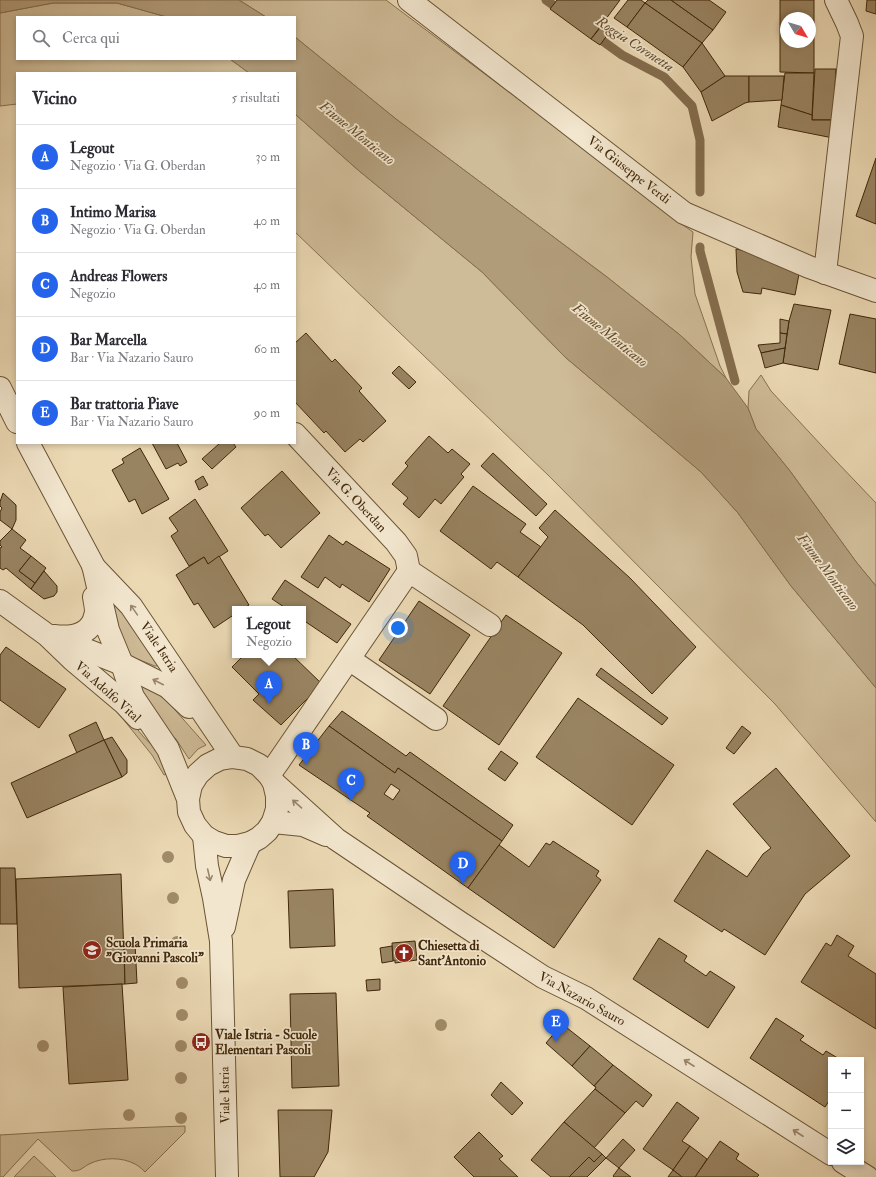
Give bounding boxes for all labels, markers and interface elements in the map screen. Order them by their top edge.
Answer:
water label: Roggia Coronetta [592,12,677,76]
north arrow [780,12,816,48]
search box [16,16,296,60]
icon: search [30,27,52,49]
text: Cerca qui [62,29,120,48]
text: Vicino [32,88,77,109]
text: 5 risultati [232,90,280,106]
water label: Fiume Monticano [315,97,398,168]
street label: Via Giuseppe Verdi [584,133,674,209]
text: Legout [70,139,114,158]
text: A [41,149,49,165]
text: 30 m [256,149,280,165]
text: Negozio · Via G. Oberdan [70,158,206,174]
text: Intimo Marisa [70,203,156,222]
text: B [41,213,49,229]
text: 40 m [254,213,280,229]
text: Negozio · Via G. Oberdan [70,222,206,238]
text: Andreas Flowers [70,267,167,286]
text: C [40,277,50,293]
text: 40 m [254,277,280,293]
text: Negozio [70,286,115,302]
water label: Fiume Monticano [568,299,651,370]
text: Bar Marcella [70,331,147,350]
text: D [40,341,50,357]
text: 60 m [254,341,280,357]
text: Bar · Via Nazario Sauro [70,350,193,366]
text: Bar trattoria Piave [70,395,178,414]
text: E [40,405,50,421]
text: 90 m [254,405,280,421]
text: Bar · Via Nazario Sauro [70,414,193,430]
street label: Via G. Oberdan [322,464,390,536]
water label: Fiume Monticano [793,529,862,614]
one-way arrow [130,605,138,616]
popup [232,606,306,658]
text: Legout [246,615,291,634]
your location [388,618,408,638]
street label: Viale Istria [136,619,182,676]
text: Negozio [246,634,292,650]
street label: Via Adolfo Vital [72,658,145,726]
pin: A [256,671,282,704]
one-way arrow [152,678,164,685]
pin: B [293,732,319,765]
pin: C [338,768,364,801]
one-way arrow [291,799,302,808]
pin: D [450,851,476,884]
one-way arrow [205,868,213,881]
place label: Scuola Primaria "Giovanni Pascoli" [106,935,204,966]
place label: Chiesetta di Sant'Antonio [418,938,487,969]
school or university icon: Scuola Primaria "Giovanni Pascoli" [81,939,103,961]
church icon: Chiesetta di Sant'Antonio [393,942,415,964]
street label: Via Nazario Sauro [536,969,628,1029]
pin: E [543,1009,569,1042]
place label: Viale Istria - Scuole Elementari Pascoli [214,1027,318,1058]
bus stop icon: Viale Istria - Scuole Elementari Pascoli [190,1031,212,1053]
map controls [828,1057,864,1165]
button: + [828,1057,864,1093]
one-way arrow [683,1059,694,1067]
street label: Viale Istria [216,1066,233,1124]
button: − [828,1093,864,1129]
one-way arrow [793,1129,804,1137]
button: layers [828,1129,864,1165]

